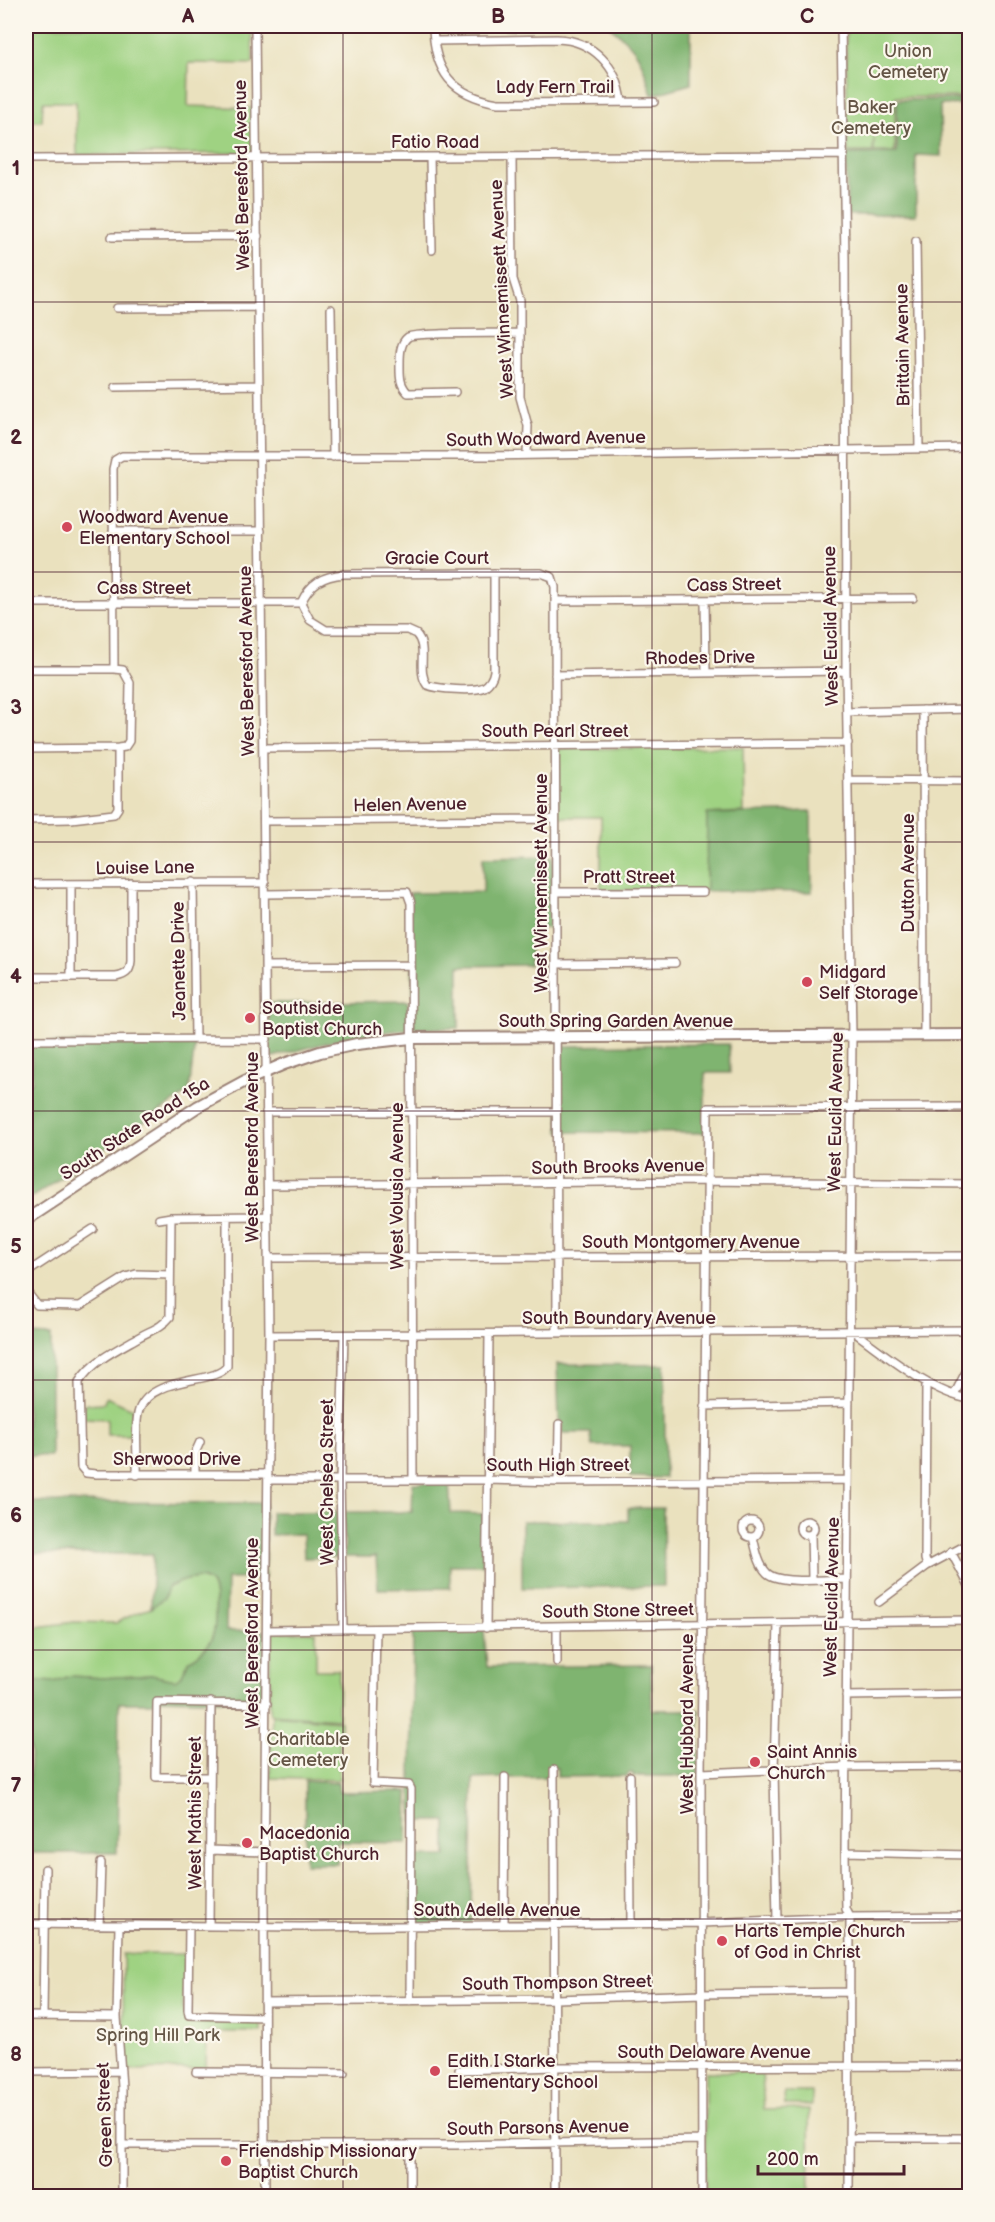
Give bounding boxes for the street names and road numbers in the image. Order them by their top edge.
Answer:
street label: Lady Fern Trail [496,77,614,98]
street label: West Beresford Avenue [230,79,254,271]
street label: Fatio Road [391,132,479,153]
street label: West Winnemissett Avenue [486,179,518,399]
street label: Brittain Avenue [891,283,915,407]
street label: South Woodward Avenue [446,427,646,451]
street label: West Euclid Avenue [819,545,843,706]
street label: Gracie Court [385,548,490,569]
street label: West Beresford Avenue [235,565,259,757]
street label: Cass Street [686,574,782,596]
street label: Cass Street [97,578,192,599]
street label: Rhodes Drive [645,647,756,669]
street label: South Pearl Street [481,721,629,742]
street label: West Winnemissett Avenue [531,773,552,993]
street label: Helen Avenue [353,794,467,816]
street label: Dutton Avenue [898,813,919,933]
street label: Louise Lane [95,857,195,879]
street label: Pratt Street [583,867,676,888]
street label: Jeanette Drive [167,901,191,1021]
street label: South Spring Garden Avenue [499,1011,734,1032]
street label: West Euclid Avenue [824,1031,848,1192]
street label: West Beresford Avenue [242,1051,263,1242]
street label: South State Road 15a [57,1073,213,1185]
street label: West Volusia Avenue [387,1102,408,1270]
street label: South Brooks Avenue [531,1155,705,1179]
street label: South Montgomery Avenue [582,1232,800,1253]
street label: South Boundary Avenue [522,1308,716,1329]
street label: West Chelsea Street [317,1398,338,1565]
street label: Sherwood Drive [113,1449,241,1470]
street label: South High Street [487,1455,630,1476]
street label: West Euclid Avenue [820,1516,844,1677]
street label: West Beresford Avenue [242,1537,263,1728]
street label: South Stone Street [542,1599,695,1623]
street label: West Hubbard Avenue [677,1633,698,1814]
street label: West Mathis Street [185,1736,206,1890]
street label: South Adelle Avenue [414,1900,581,1921]
street label: South Thompson Street [462,1971,653,1995]
street label: South Delaware Avenue [617,2042,811,2063]
street label: Green Street [93,2062,117,2168]
street label: South Parsons Avenue [447,2116,630,2140]

